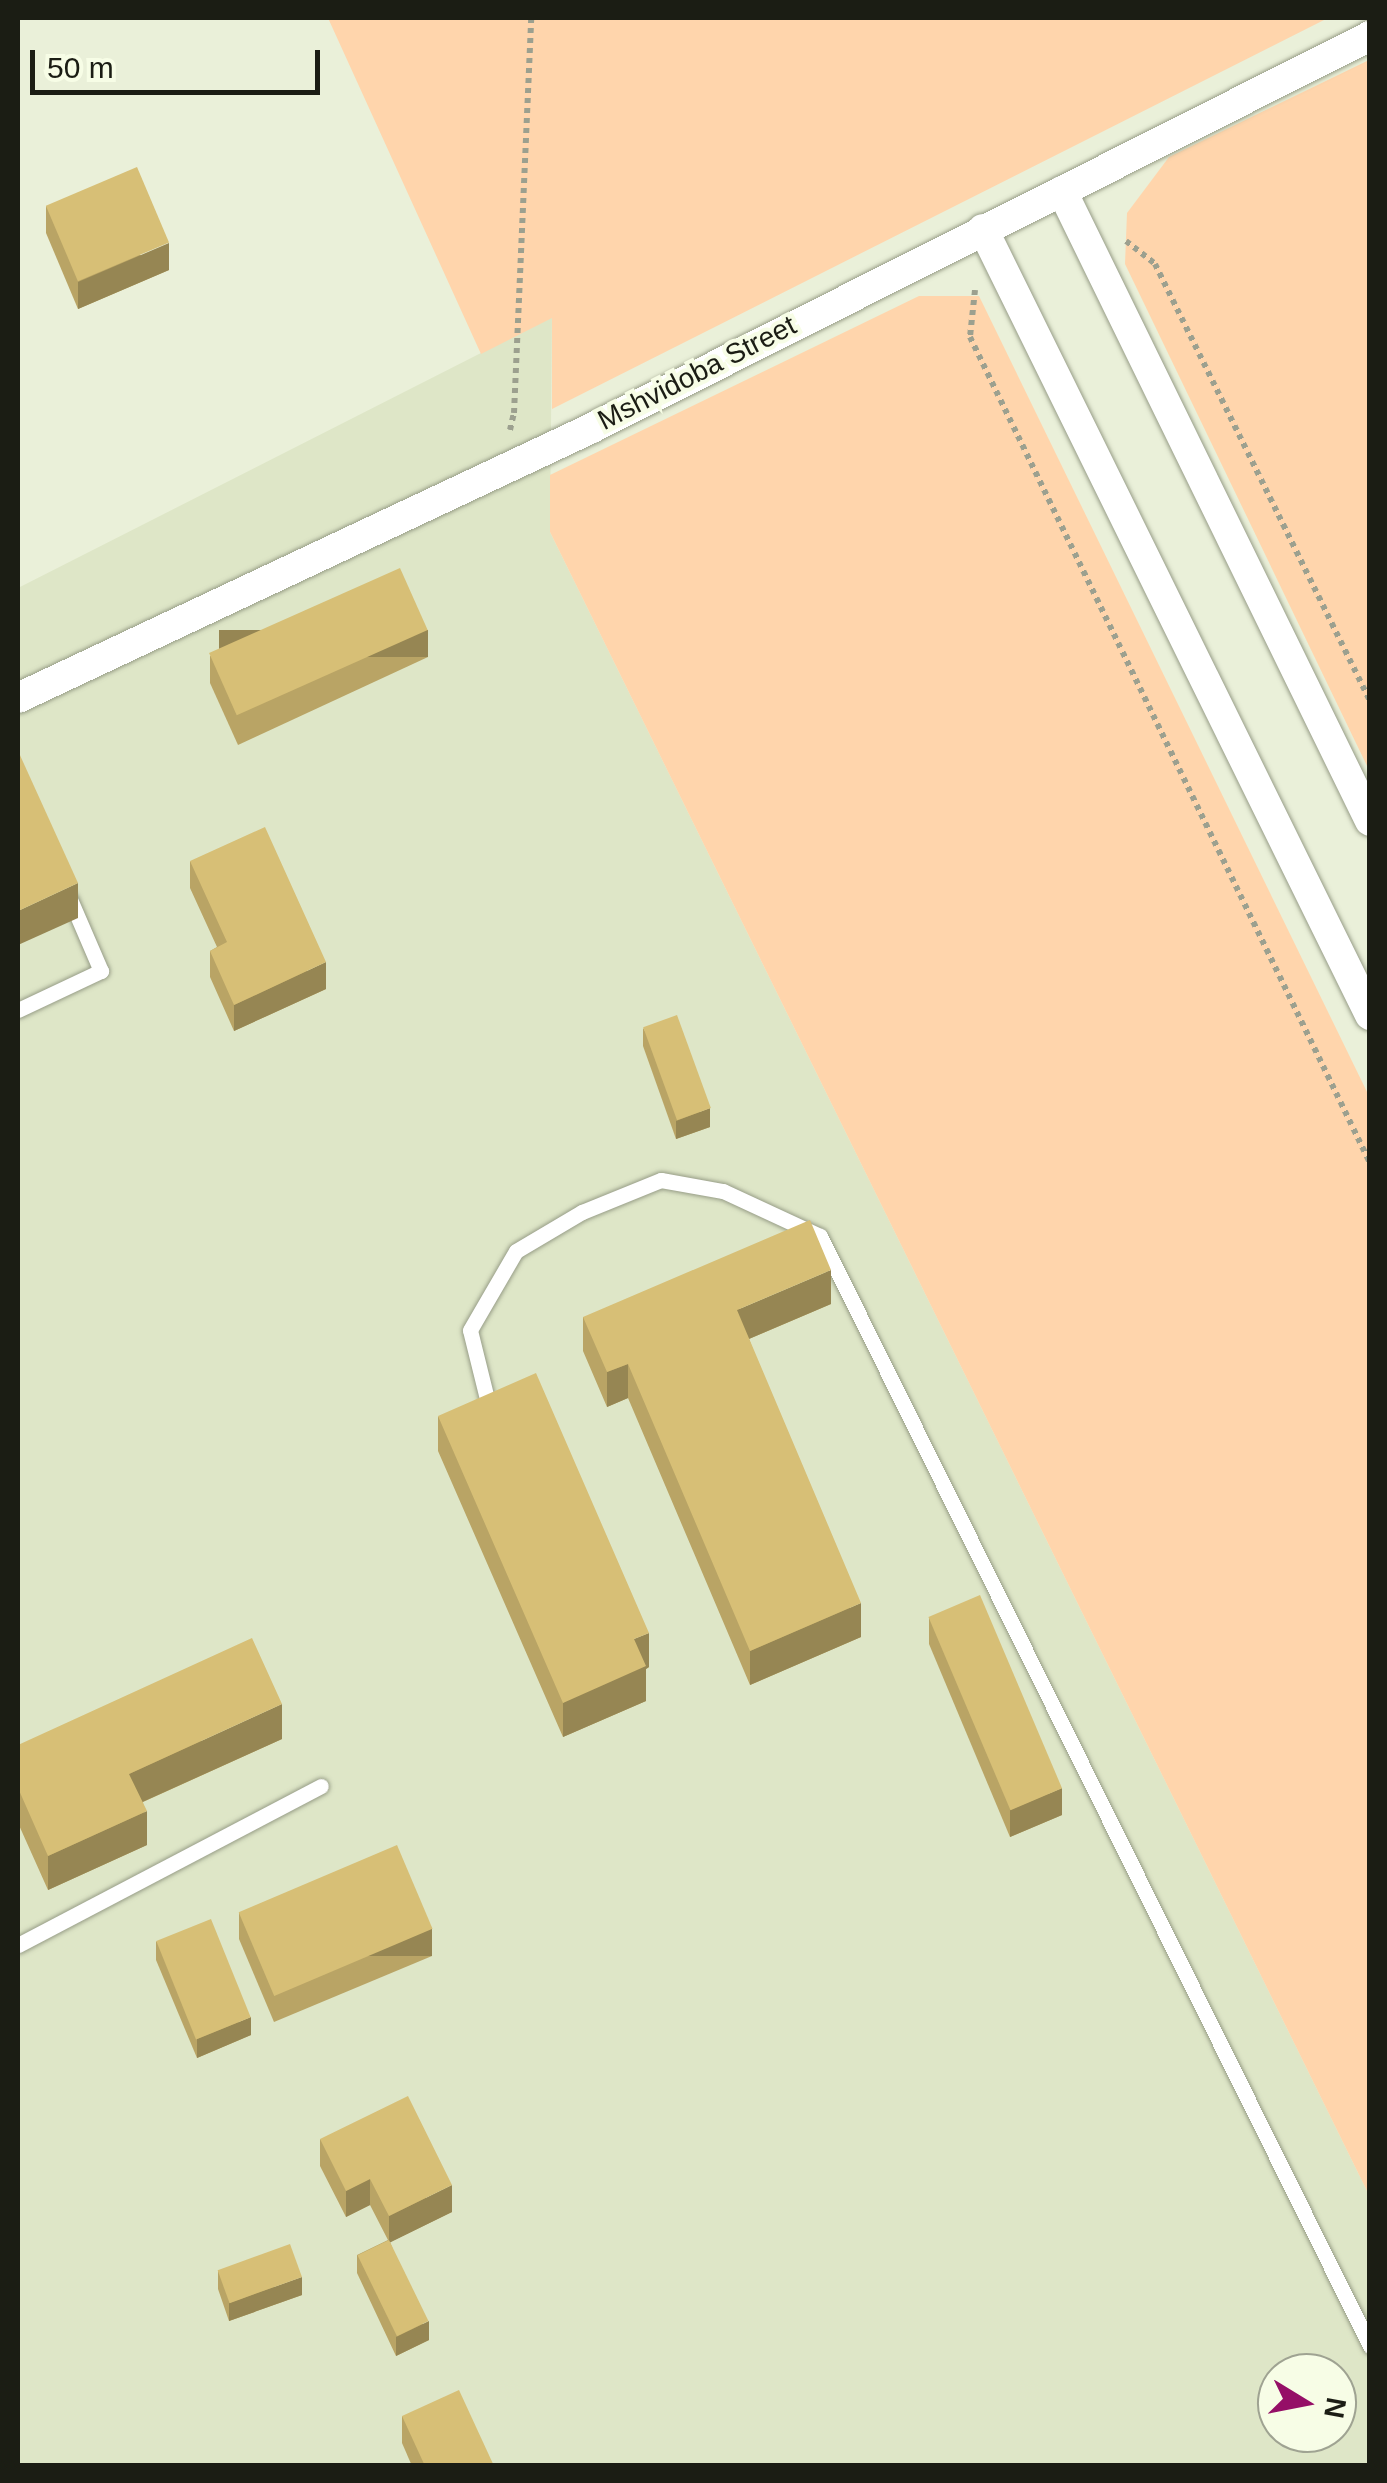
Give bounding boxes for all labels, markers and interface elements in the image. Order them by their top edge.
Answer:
scale bar [35,30,325,92]
text: 50 m [47,51,114,84]
street label: Mshvidoba Street [592,309,802,437]
north arrow [1257,2353,1357,2453]
text: N [1318,2395,1352,2421]

